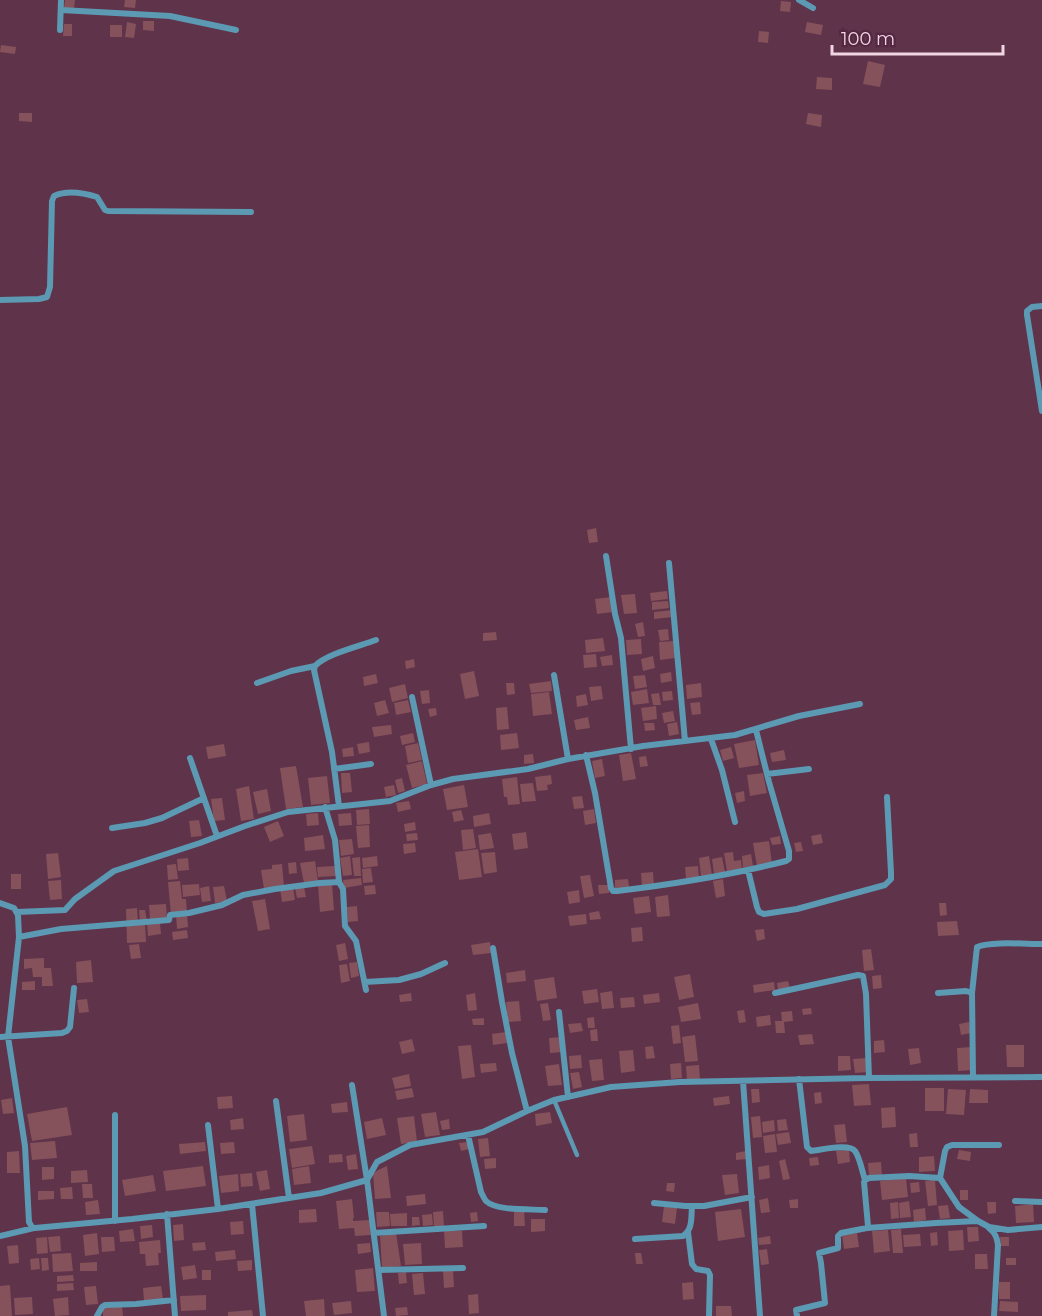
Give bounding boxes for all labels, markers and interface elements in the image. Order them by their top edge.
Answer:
scale bar [832,18,1003,56]
text: 100 m [841,28,895,50]

